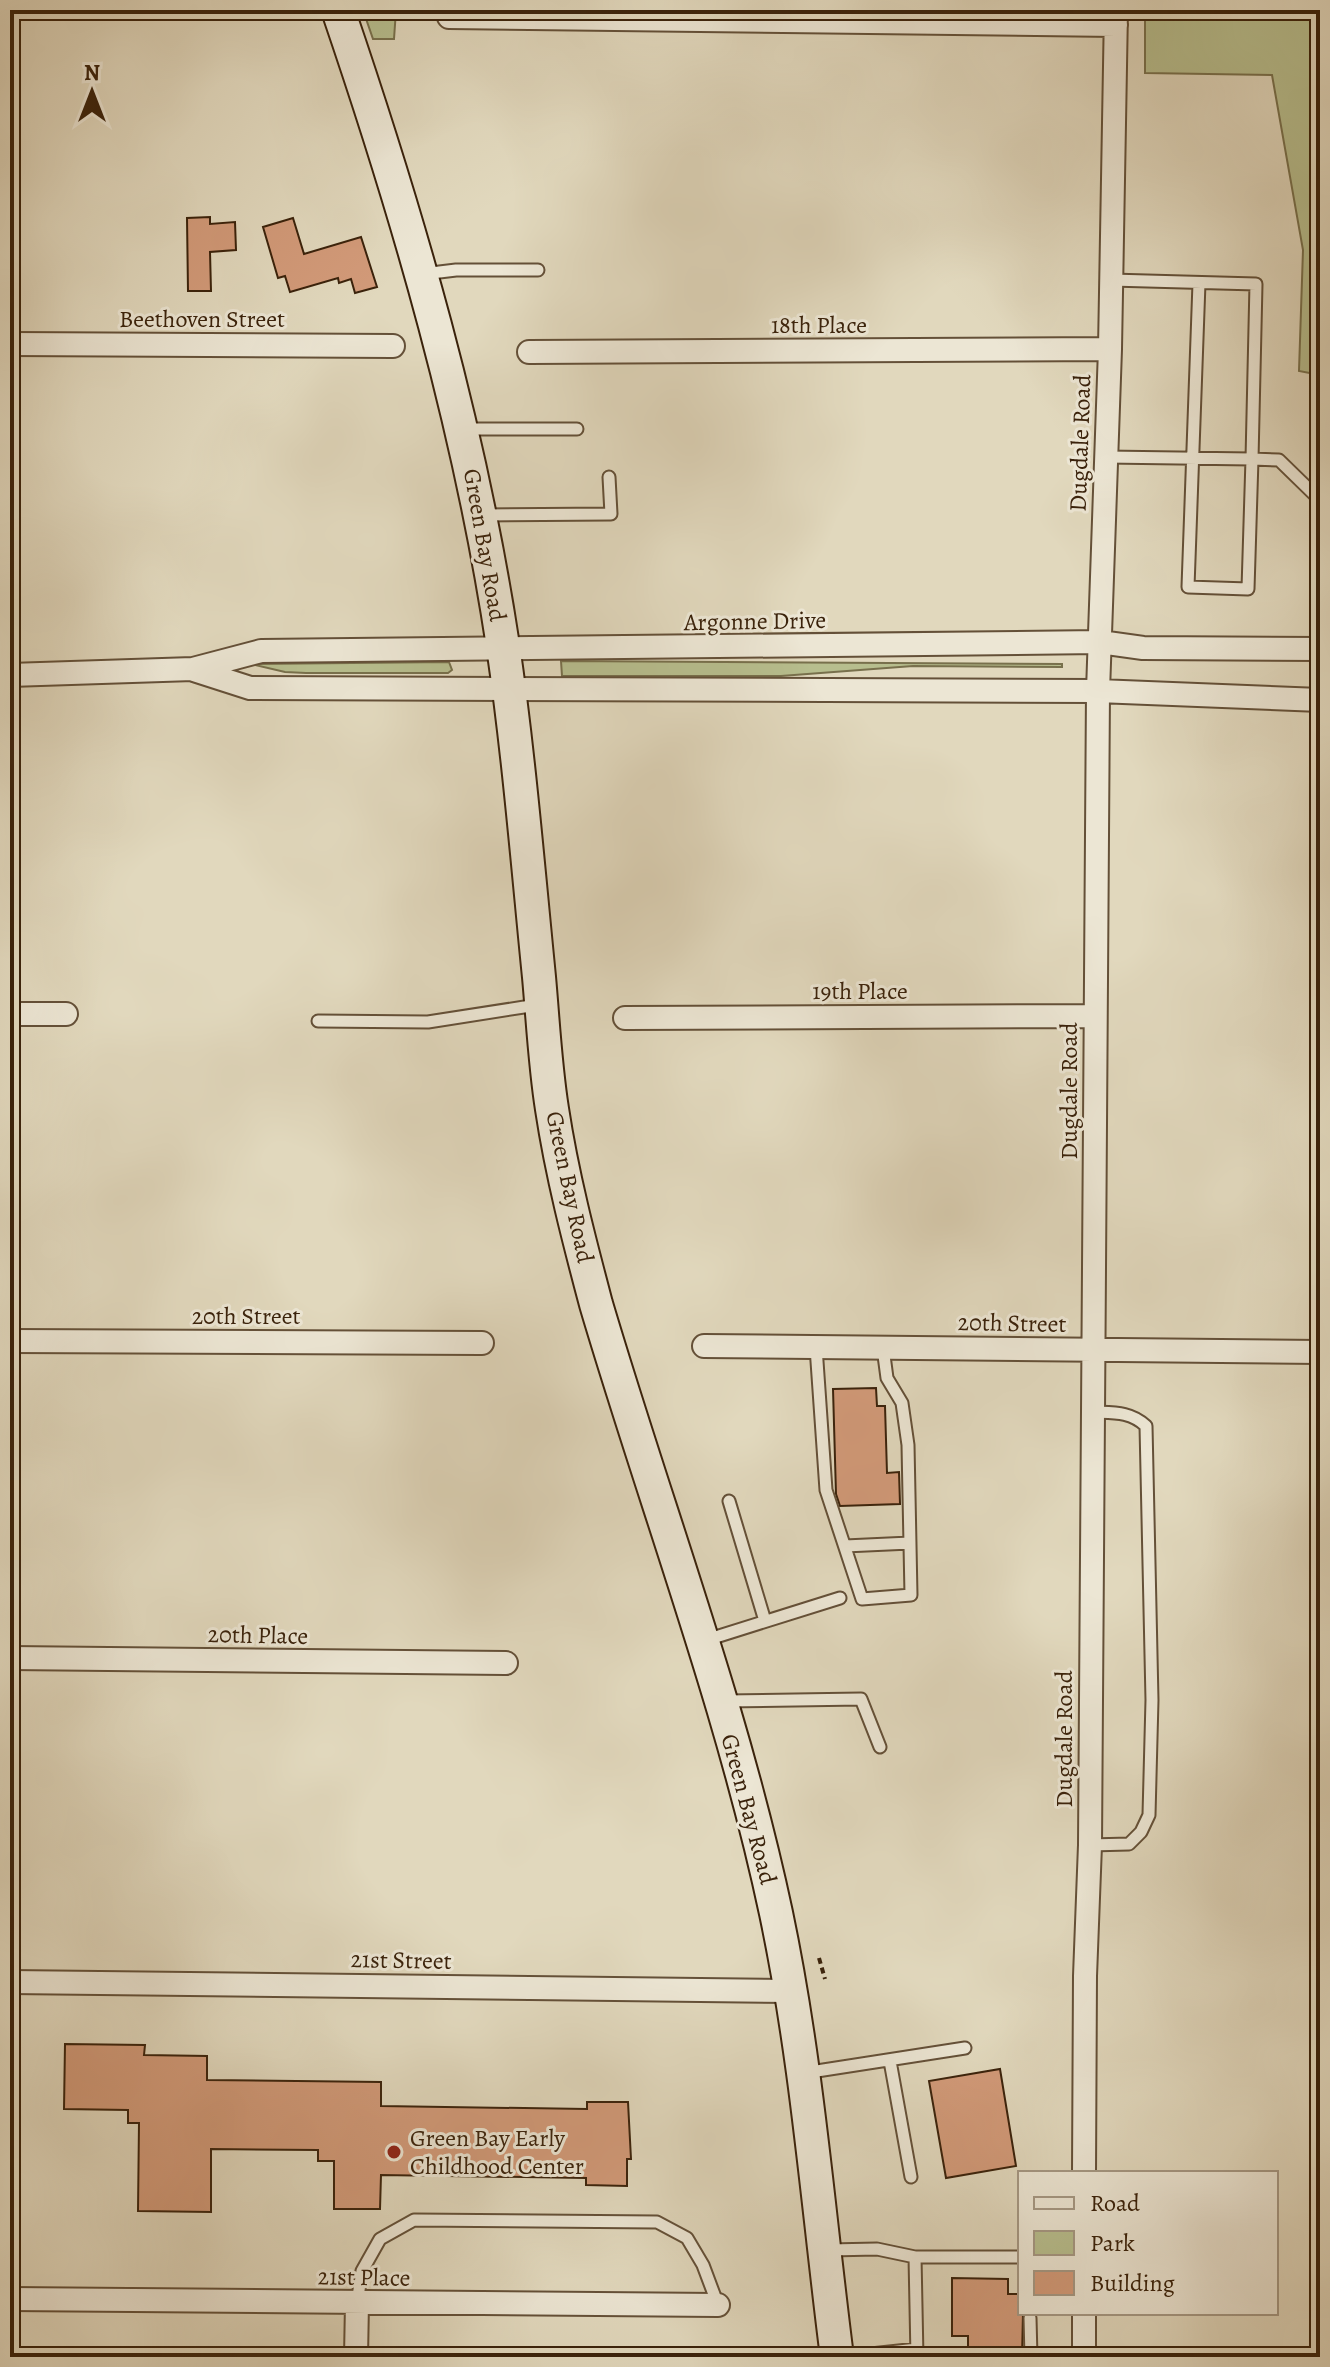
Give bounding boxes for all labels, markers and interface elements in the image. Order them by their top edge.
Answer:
north arrow [52,52,132,132]
text: N [84,58,100,88]
street label: Beethoven Street [119,303,285,335]
street label: 18th Place [771,309,867,341]
street label: Dugdale Road [1062,374,1098,512]
street label: Green Bay Road [456,466,514,624]
street label: Argonne Drive [683,604,826,638]
street label: 19th Place [812,975,908,1007]
street label: Dugdale Road [1053,1022,1085,1160]
street label: Green Bay Road [538,1108,602,1266]
street label: 20th Street [192,1300,300,1332]
street label: 20th Street [957,1306,1067,1340]
street label: 20th Place [207,1618,309,1652]
street label: Dugdale Road [1048,1670,1080,1808]
street label: Green Bay Road [714,1730,784,1888]
street label: 21st Street [350,1943,452,1977]
place label: Green Bay Early Childhood Center [410,2122,584,2182]
marker: Green Bay Early Childhood Center [385,2143,403,2161]
legend [1018,2171,1278,2315]
text: Road [1090,2187,1140,2219]
text: Park [1090,2227,1135,2259]
street label: 21st Place [317,2260,411,2294]
text: Building [1090,2267,1175,2299]

